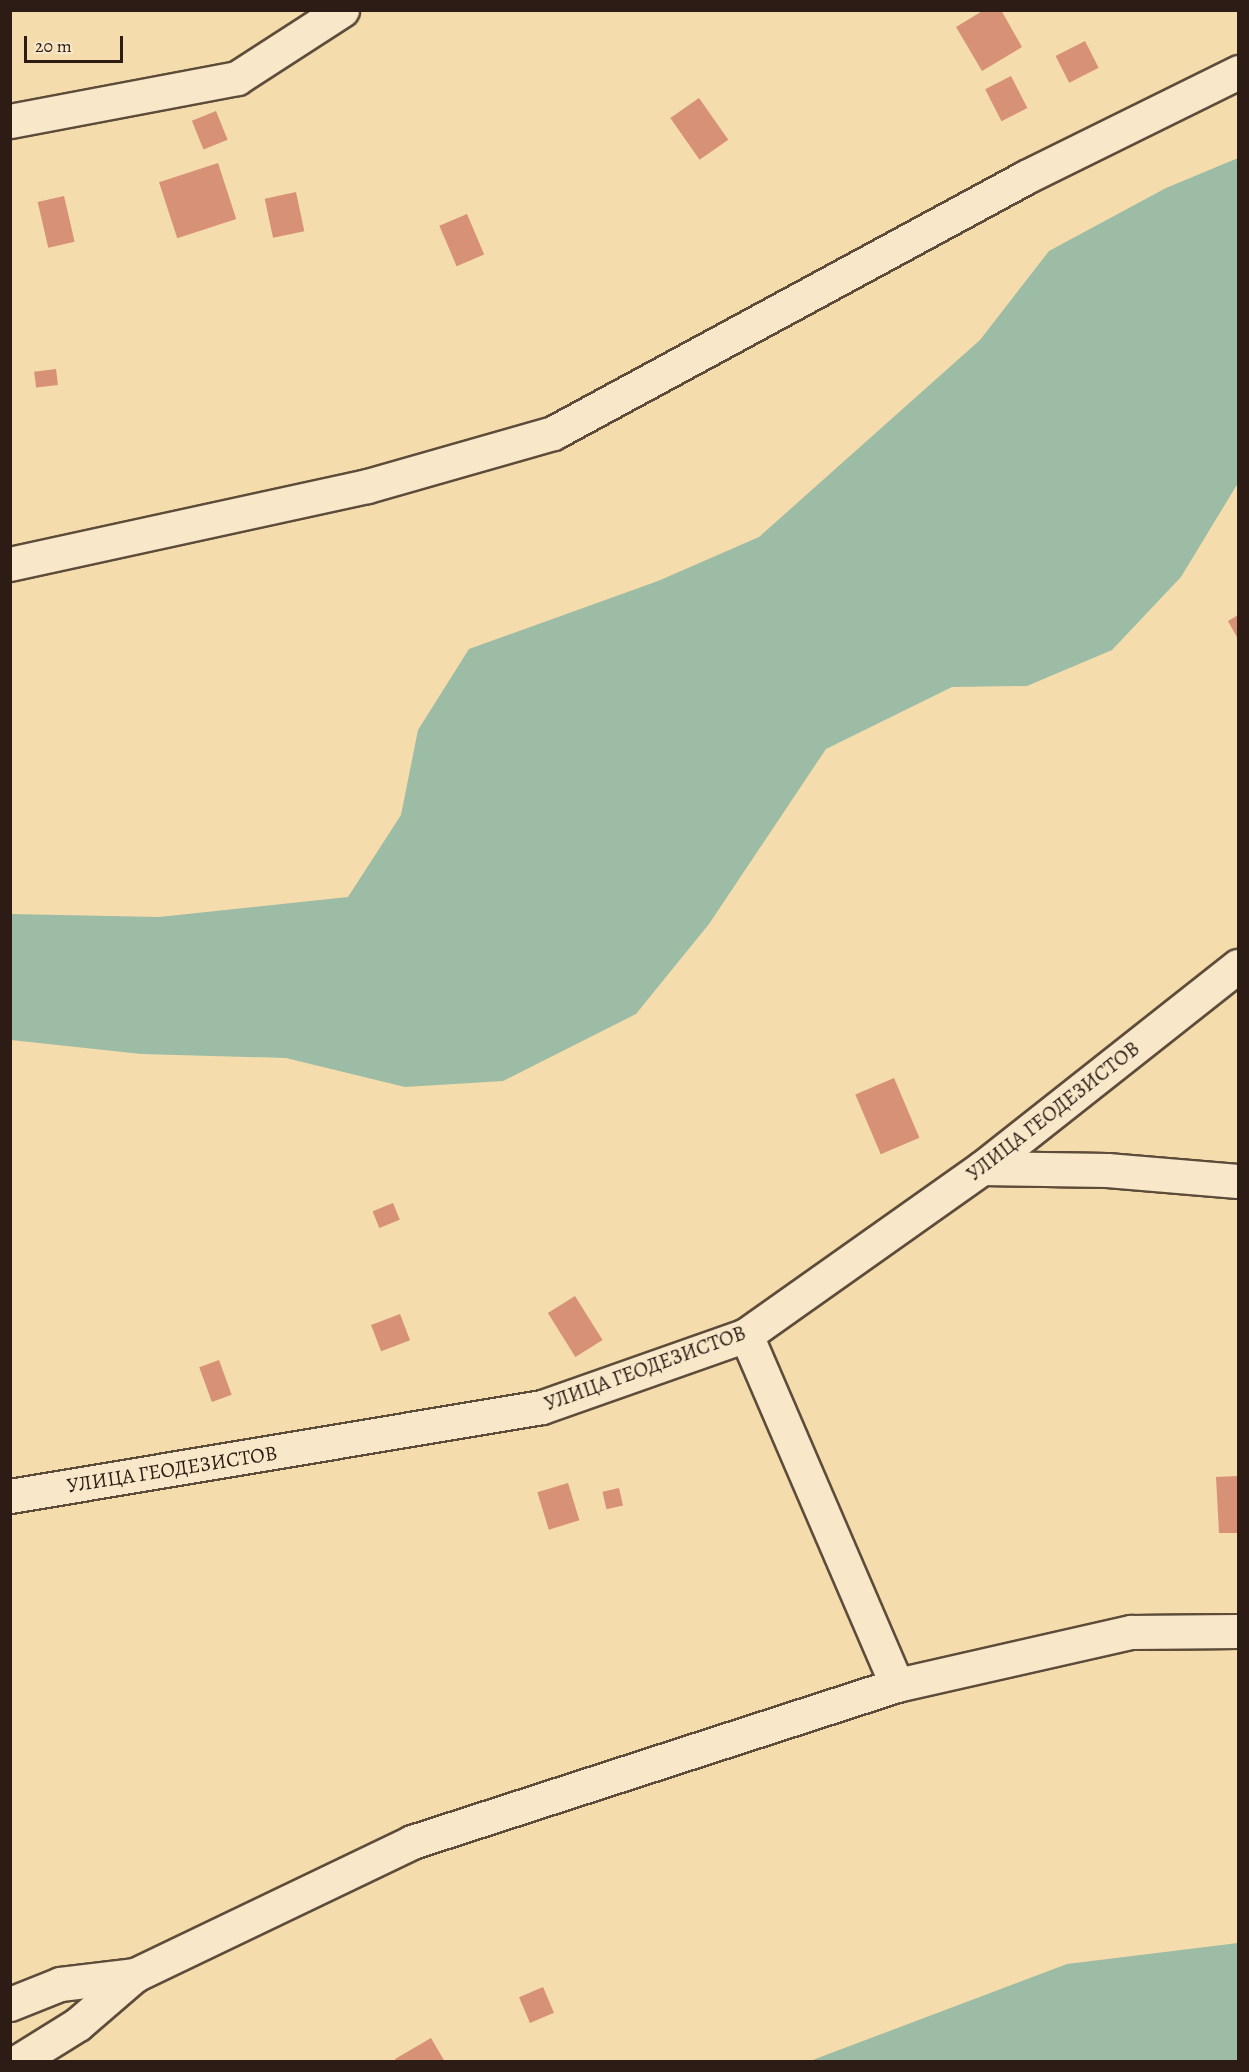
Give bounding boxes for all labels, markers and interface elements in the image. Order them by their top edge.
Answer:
scale bar [27,24,126,62]
text: 20 m [35,34,72,58]
street label: УЛИЦА ГЕОДЕЗИСТОВ [962,1036,1144,1186]
street label: УЛИЦА ГЕОДЕЗИСТОВ [541,1320,749,1416]
street label: УЛИЦА ГЕОДЕЗИСТОВ [65,1440,279,1498]

